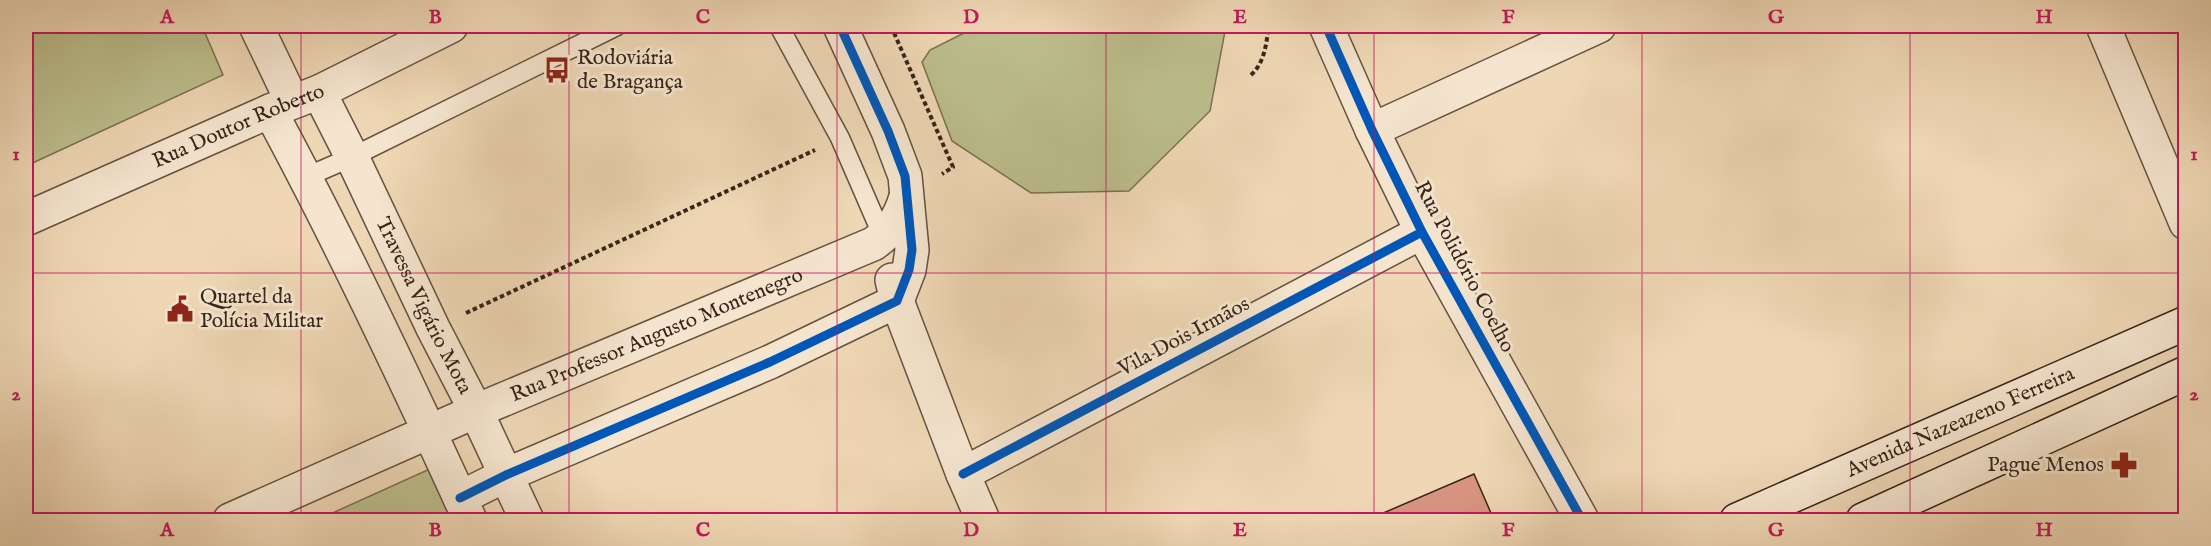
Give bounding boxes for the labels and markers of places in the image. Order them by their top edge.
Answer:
place label: Rodoviária de Bragança [577,45,684,96]
bus stop icon: Rodoviária de Bragança [542,55,572,85]
place label: Quartel da Polícia Militar [200,284,324,335]
public building icon: Quartel da Polícia Militar [165,294,195,324]
pharmacy icon: Pague Menos [2109,450,2139,480]
place label: Pague Menos [1987,452,2104,479]

